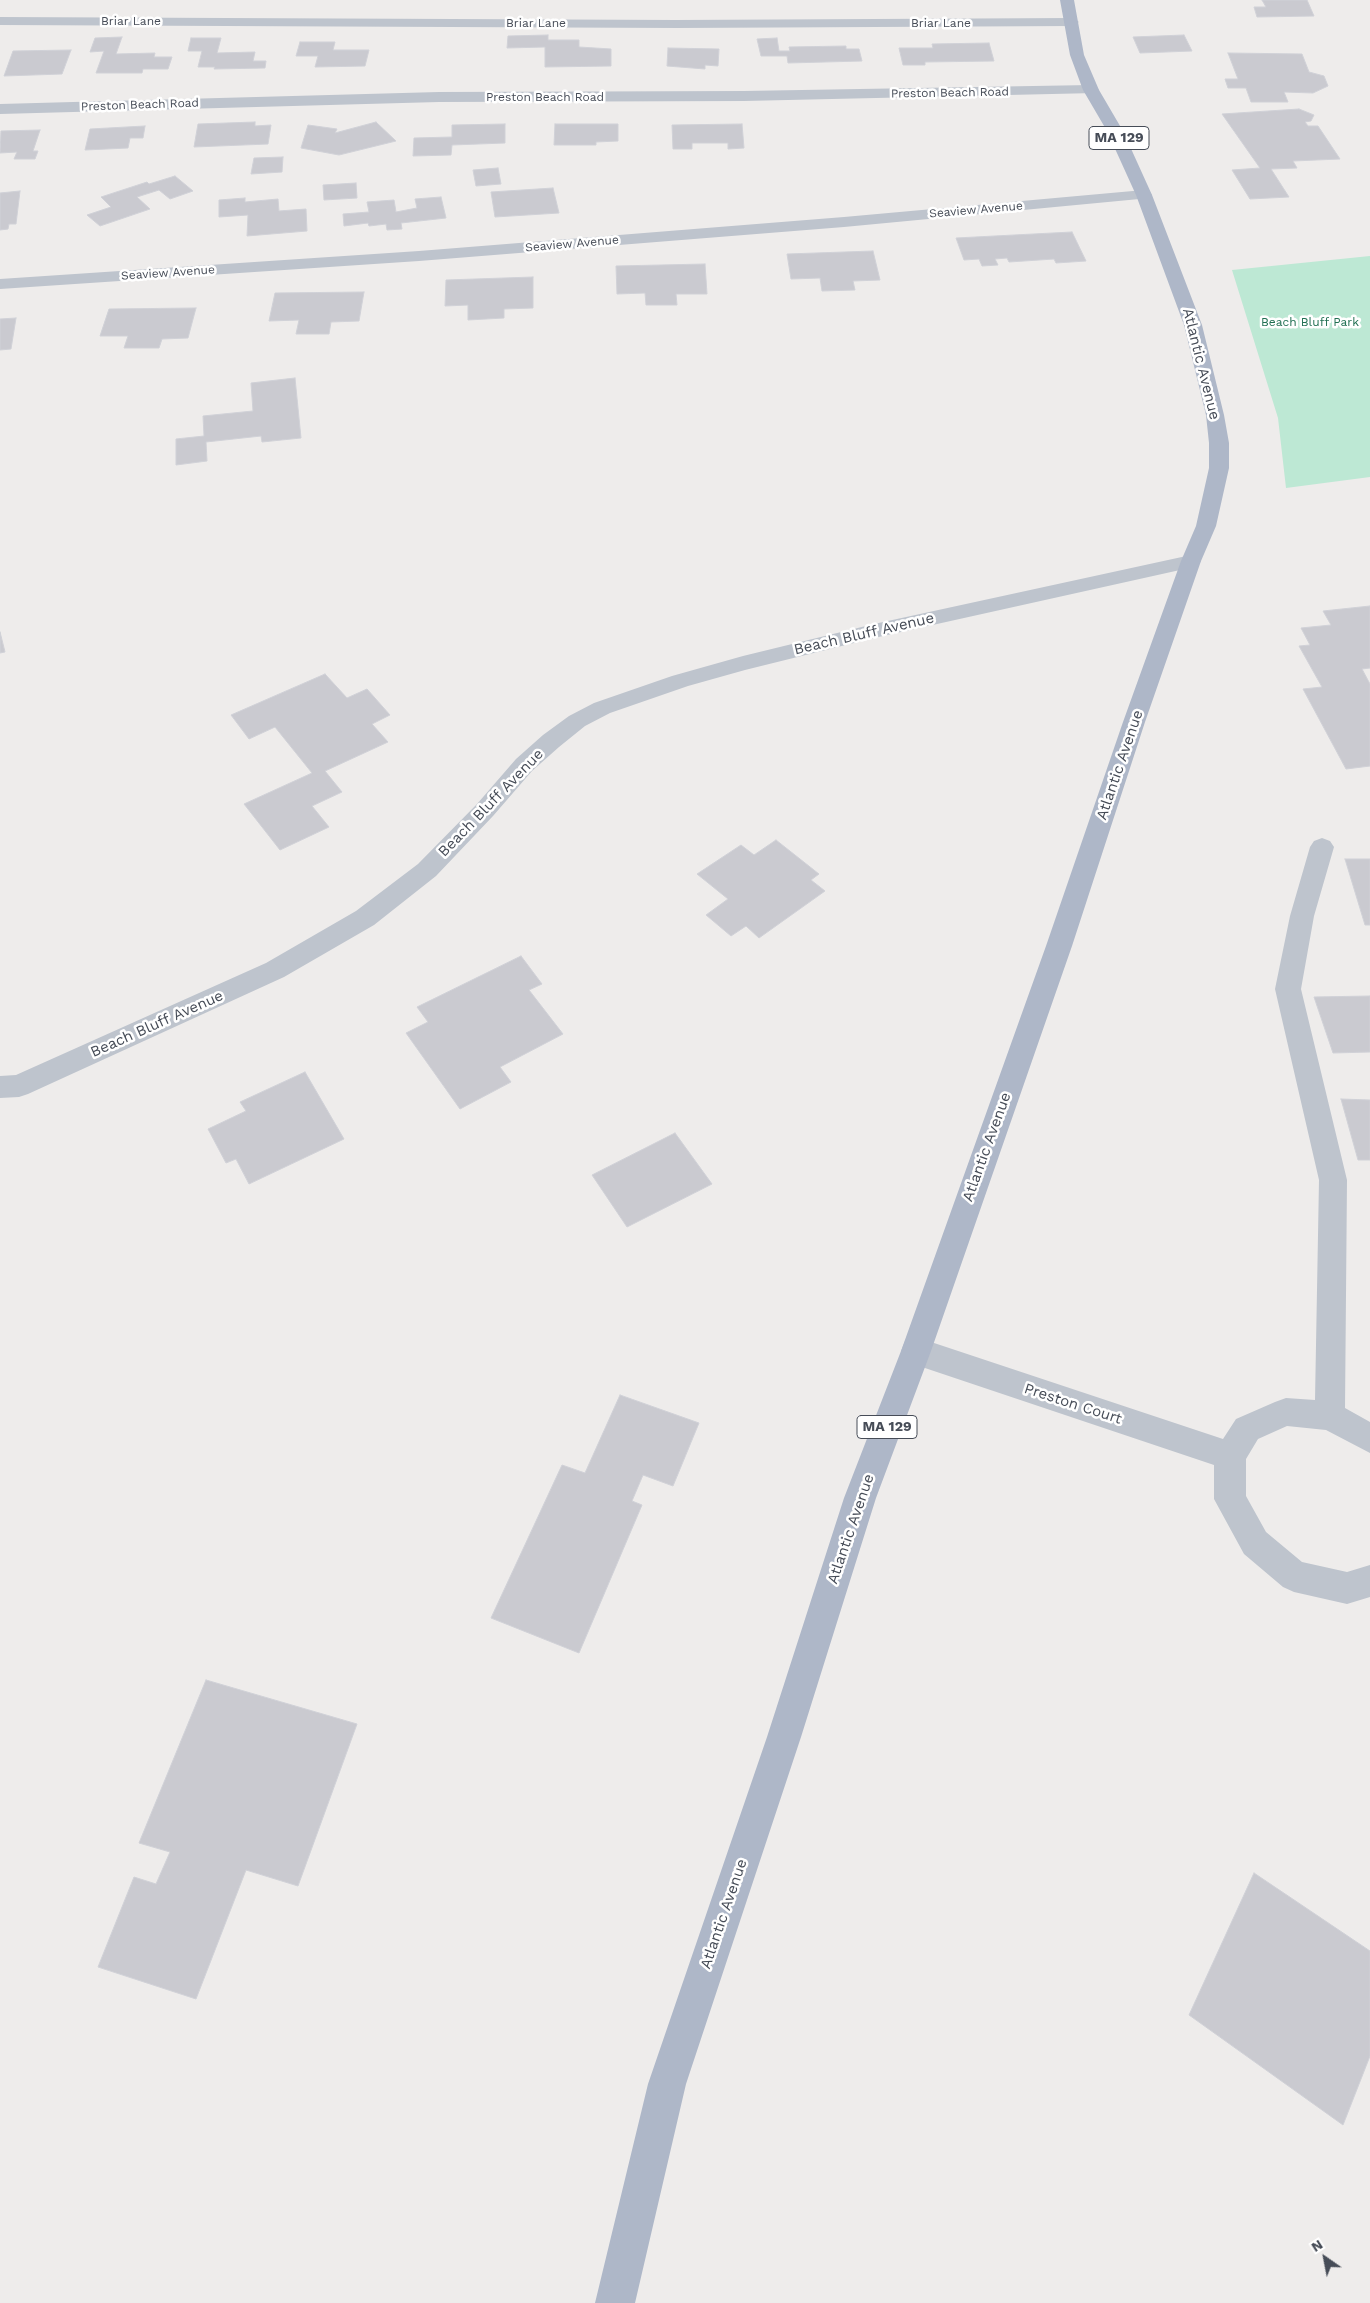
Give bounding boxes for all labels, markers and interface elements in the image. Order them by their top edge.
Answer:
street label: Briar Lane [101,14,161,28]
street label: Briar Lane [506,16,566,30]
street label: Briar Lane [911,16,971,30]
street label: Preston Beach Road [891,85,1009,101]
street label: Preston Beach Road [486,90,604,104]
street label: Preston Beach Road [81,96,199,114]
road number: MA 129 [1089,126,1149,150]
street label: Seaview Avenue [929,199,1023,221]
street label: Seaview Avenue [525,233,619,255]
street label: Seaview Avenue [121,263,215,283]
street label: Atlantic Avenue [1178,306,1224,422]
park label: Beach Bluff Park [1261,315,1359,329]
street label: Beach Bluff Avenue [792,609,936,659]
street label: Atlantic Avenue [1093,708,1147,822]
street label: Beach Bluff Avenue [435,745,547,861]
street label: Beach Bluff Avenue [88,987,226,1061]
street label: Atlantic Avenue [959,1090,1015,1204]
street label: Preston Court [1022,1380,1124,1428]
road number: MA 129 [857,1415,917,1438]
street label: Atlantic Avenue [824,1472,878,1586]
street label: Atlantic Avenue [697,1857,751,1971]
north arrow [1300,2233,1350,2283]
text: N [1308,2236,1326,2255]

